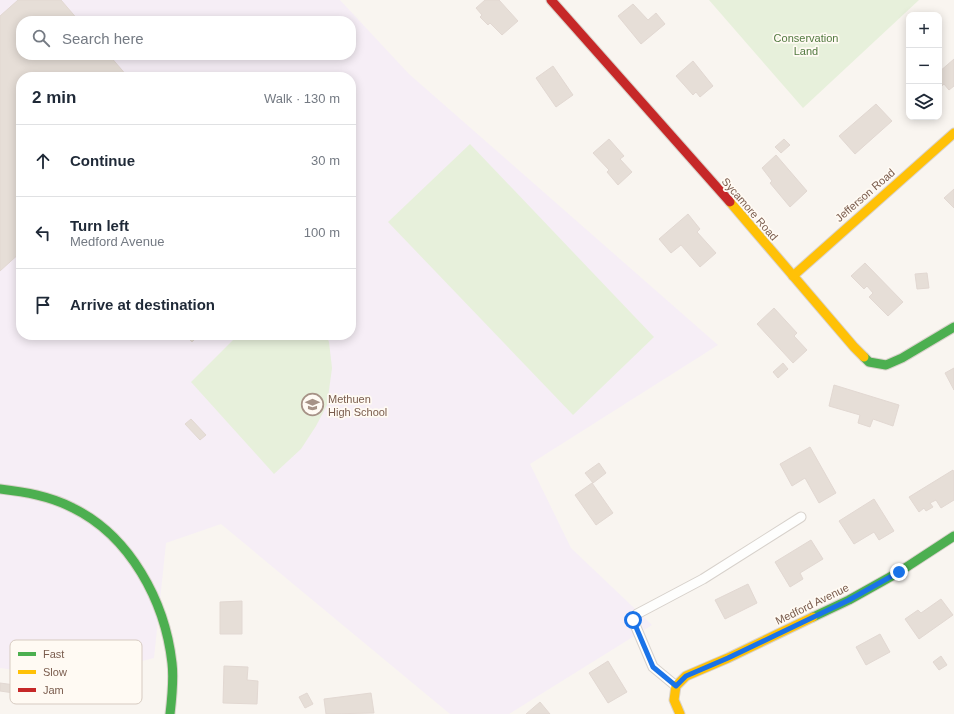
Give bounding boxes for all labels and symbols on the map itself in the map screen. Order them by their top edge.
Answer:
park label: Conservation Land [774,32,838,57]
street label: Jefferson Road [833,166,897,224]
street label: Sycamore Road [720,175,780,243]
school or university icon: Methuen High School [299,392,325,418]
place label: Methuen High School [328,393,387,418]
route end [890,563,908,581]
street label: Medford Avenue [773,581,851,627]
route start [624,611,642,629]
legend [10,640,142,704]
text: Fast [43,648,64,660]
text: Slow [43,666,67,678]
text: Jam [43,684,64,696]

